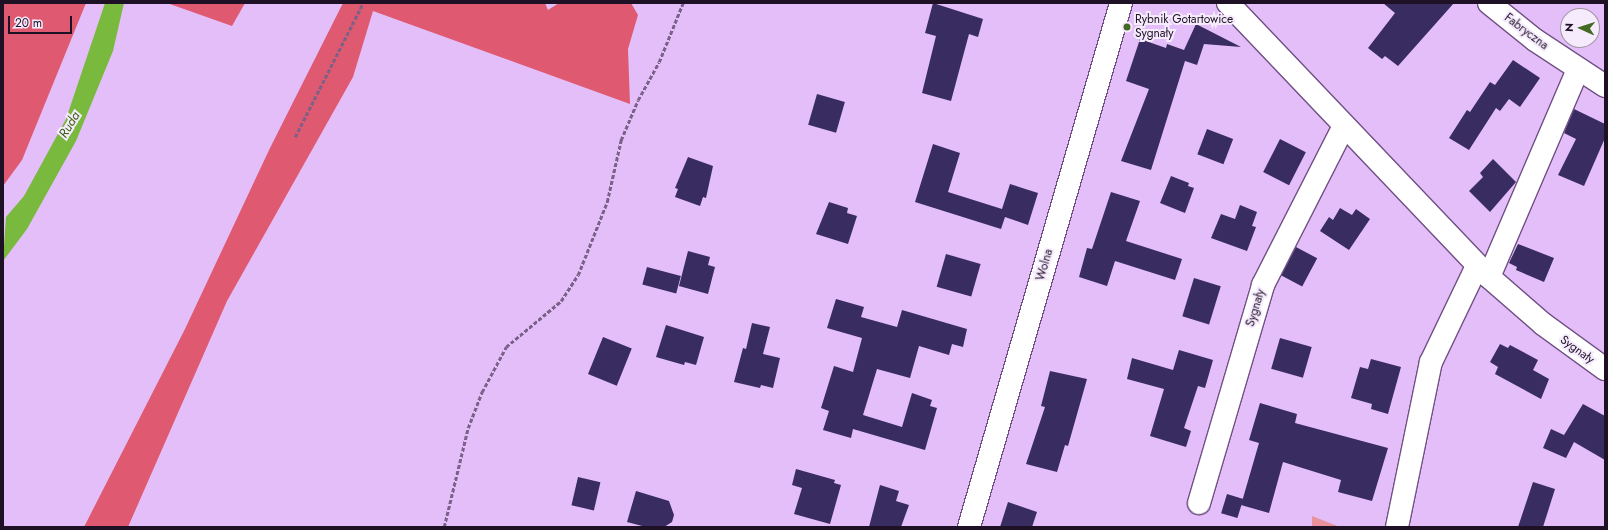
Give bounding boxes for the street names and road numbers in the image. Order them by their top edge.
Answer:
street label: Fabryczna [1501,11,1551,53]
street label: Wolna [1034,247,1056,283]
street label: Sygnały [1243,287,1269,329]
street label: Sygnały [1557,333,1597,367]

